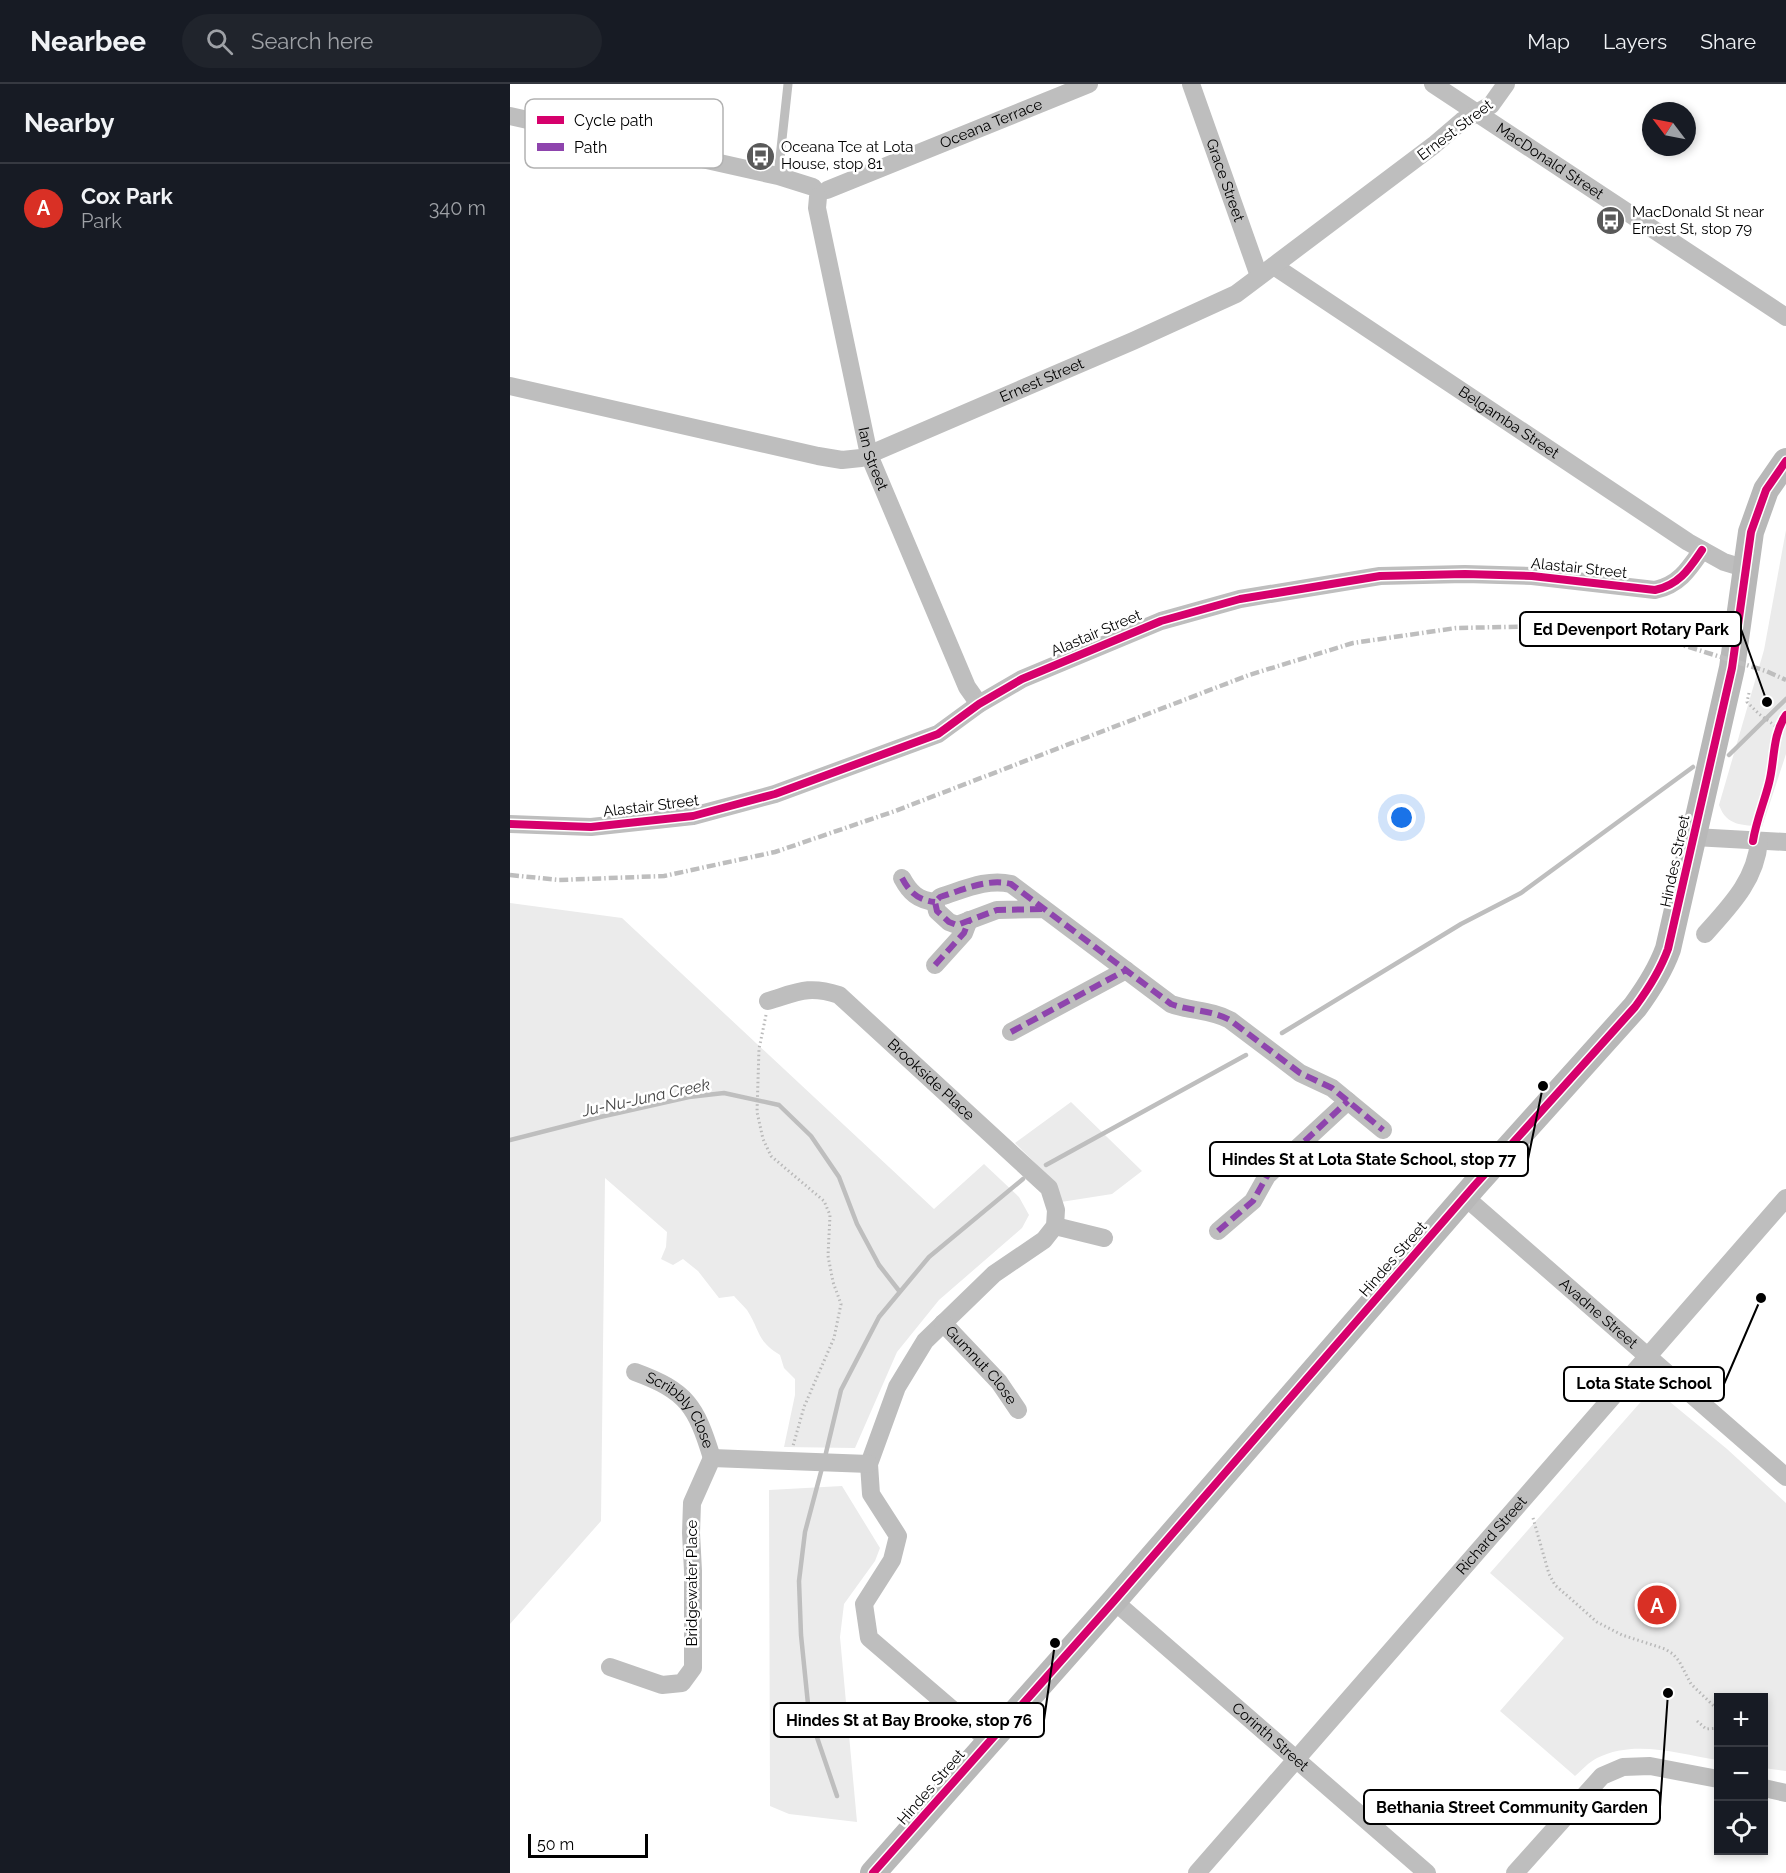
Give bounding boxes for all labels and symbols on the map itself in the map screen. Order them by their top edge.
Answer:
street label: Oceana Terrace [937,95,1045,152]
street label: Ernest Street [1414,96,1496,164]
legend [525,99,723,168]
north arrow [1642,102,1696,156]
text: Cycle path [574,111,653,130]
street label: MacDonald Street [1493,119,1607,203]
street label: Grace Street [1202,136,1248,224]
text: Path [574,138,607,157]
place label: Oceana Tce at Lota House, stop 81 [781,138,914,173]
bus stop icon: Oceana Tce at Lota House, stop 81 [744,140,776,172]
place label: MacDonald St near Ernest St, stop 79 [1632,203,1765,238]
bus stop icon: MacDonald St near Ernest St, stop 79 [1595,205,1627,237]
street label: Ernest Street [997,354,1086,406]
street label: Belgamba Street [1455,382,1562,462]
street label: Ian Street [854,425,892,493]
street label: Alastair Street [1530,554,1628,582]
street label: Alastair Street [1048,606,1144,660]
callout: Ed Devenport Rotary Park [1520,612,1741,646]
text: Ed Devenport Rotary Park [1533,620,1729,639]
street label: Alastair Street [602,791,700,821]
your location [1387,803,1416,832]
street label: Hindes Street [1656,813,1694,909]
street label: Brookside Place [884,1035,978,1124]
water label: Ju-Nu-Juna Creek [580,1075,712,1121]
callout: Hindes St at Lota State School, stop 77 [1210,1142,1528,1176]
text: Hindes St at Lota State School, stop 77 [1222,1150,1516,1169]
street label: Hindes Street [1355,1218,1431,1300]
street label: Avadne Street [1556,1274,1641,1352]
street label: Gumnut Close [942,1322,1021,1408]
callout: Lota State School [1564,1367,1724,1401]
street label: Scribbly Close [643,1368,717,1451]
text: Lota State School [1576,1374,1713,1393]
street label: Richard Street [1453,1493,1531,1578]
street label: Bridgewater Place [683,1519,701,1646]
pin: A [1638,1582,1676,1628]
street label: Corinth Street [1228,1699,1312,1775]
callout: Hindes St at Bay Brooke, stop 76 [774,1703,1044,1737]
text: Hindes St at Bay Brooke, stop 76 [786,1711,1032,1730]
street label: Hindes Street [893,1746,969,1828]
callout: Bethania Street Community Garden [1364,1790,1660,1824]
text: Bethania Street Community Garden [1376,1798,1648,1817]
scale bar [528,1831,648,1858]

